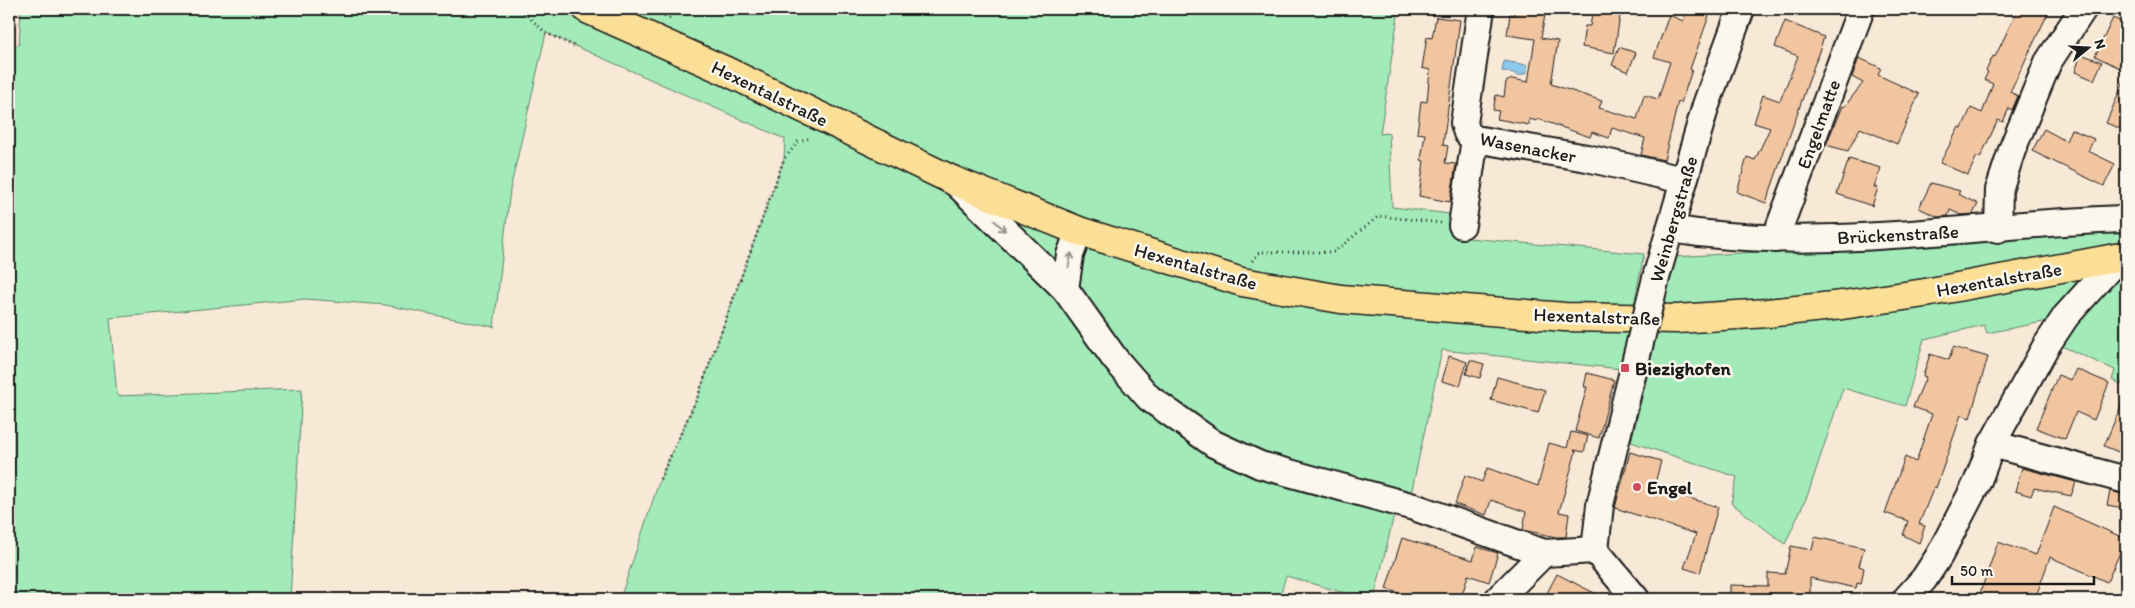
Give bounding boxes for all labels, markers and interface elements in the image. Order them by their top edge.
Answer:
north arrow [2062,22,2112,72]
text: N [2090,37,2109,51]
street label: Hexentalstraße [708,55,832,132]
street label: Engelmatte [1792,76,1845,172]
street label: Wasenacker [1478,127,1579,168]
street label: Weinbergstraße [1644,153,1702,285]
one-way arrow [994,220,1006,232]
street label: Brückenstraße [1837,220,1959,249]
street label: Hexentalstraße [1132,238,1260,295]
one-way arrow [1065,252,1075,268]
street label: Hexentalstraße [1935,257,2064,302]
street label: Hexentalstraße [1533,303,1661,330]
place label: Biezighofen [1635,357,1731,380]
marker: Biezighofen [1619,362,1631,374]
place label: Engel [1647,476,1693,499]
marker: Engel [1631,481,1643,493]
scale bar [1952,553,2095,585]
text: 50 m [1960,562,1993,580]

